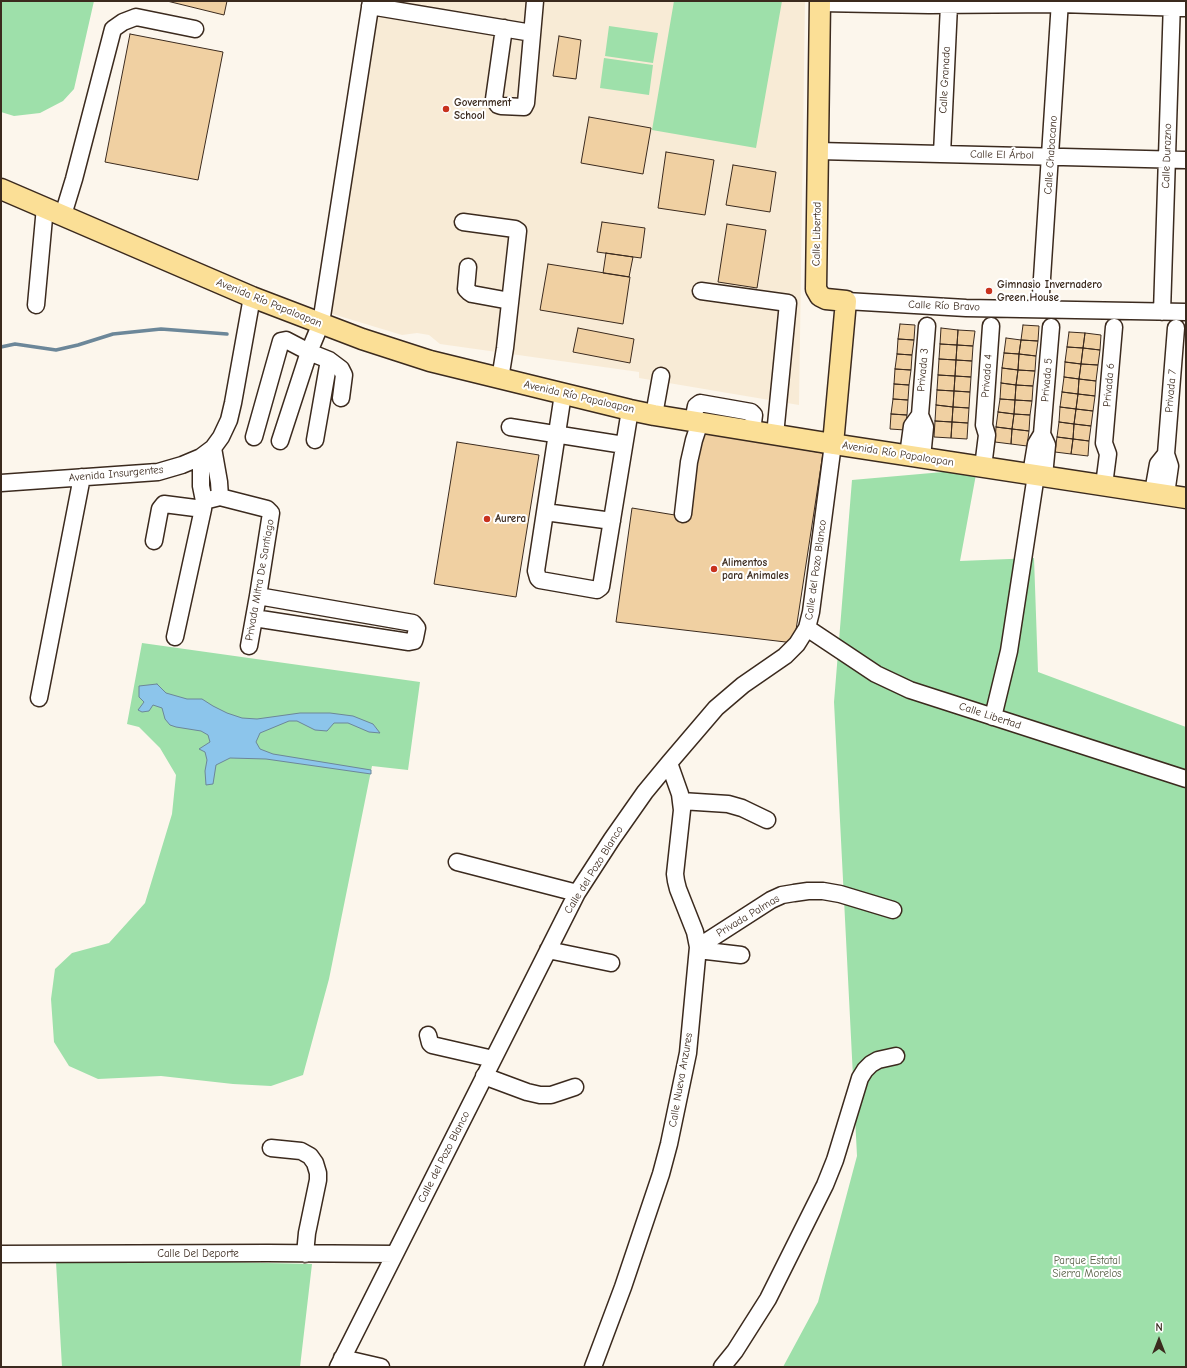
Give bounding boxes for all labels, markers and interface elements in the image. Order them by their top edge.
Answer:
street label: Calle Granada [937,46,953,114]
place label: Government School [454,96,511,122]
marker: Government School [441,104,451,114]
street label: Calle Chabacano [1042,115,1060,195]
street label: Calle Durazno [1159,123,1175,189]
street label: Calle El Árbol [970,148,1034,162]
street label: Calle Libertad [810,202,824,266]
street label: Avenida Río Papaloapan [214,276,324,330]
place label: Gimnasio Invernadero Green House [997,278,1102,304]
marker: Gimnasio Invernadero Green House [984,286,994,296]
street label: Calle Río Bravo [908,298,980,314]
street label: Privada 3 [915,348,931,392]
street label: Privada 4 [979,354,995,398]
street label: Privada 5 [1038,357,1056,403]
street label: Privada 6 [1100,362,1118,408]
street label: Privada 7 [1163,369,1179,413]
street label: Avenida Río Papaloapan [522,378,636,416]
street label: Avenida Río Papaloapan [841,439,955,469]
street label: Avenida Insurgentes [68,463,164,485]
place label: Aurera [495,512,526,526]
marker: Aurera [482,514,492,524]
street label: Privada Mitra De Santiago [243,518,277,642]
street label: Calle del Pozo Blanco [802,519,830,621]
place label: Alimentos para Animales [722,556,789,582]
marker: Alimentos para Animales [709,564,719,574]
street label: Calle Libertad [957,700,1023,732]
street label: Calle del Pozo Blanco [562,824,626,916]
street label: Privada Palmas [714,892,782,940]
street label: Calle Nueva Anzures [666,1032,696,1128]
street label: Calle del Pozo Blanco [415,1109,473,1205]
street label: Calle Del Deporte [157,1247,239,1261]
park label: Parque Estatal Sierra Morelos [1052,1254,1122,1280]
north arrow [1139,1320,1179,1360]
text: N [1155,1321,1163,1334]

